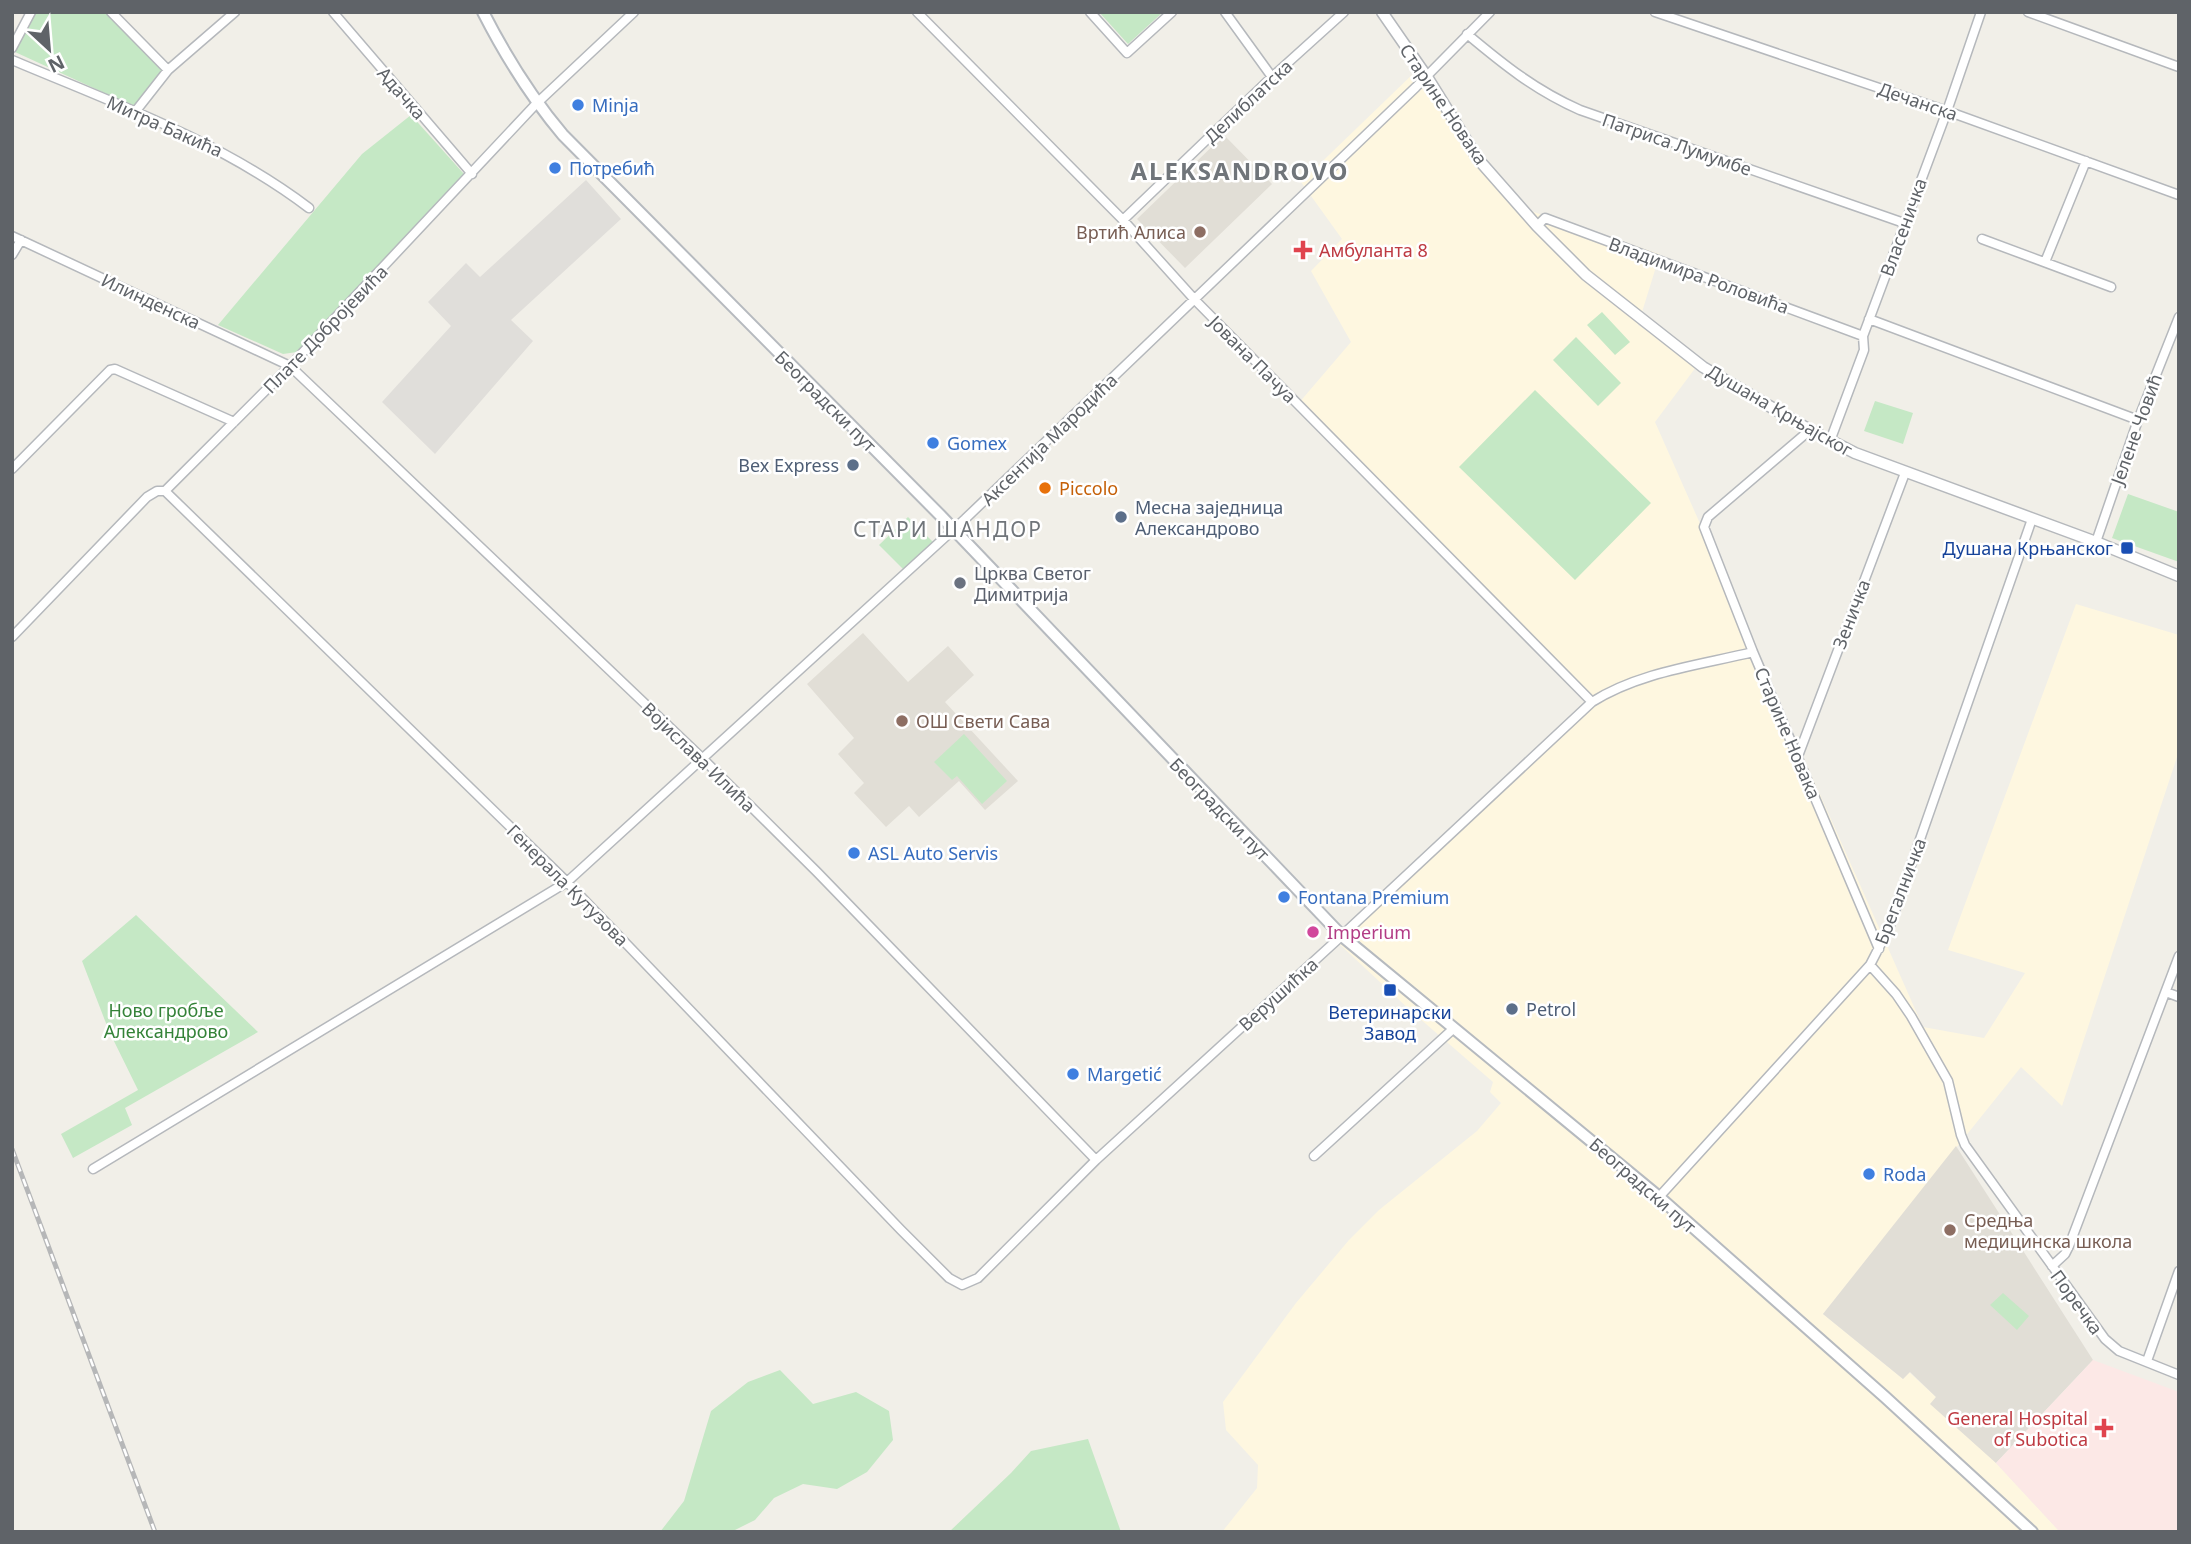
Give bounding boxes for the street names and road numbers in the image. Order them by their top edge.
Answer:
street label: Старине Новака [1395,39,1493,169]
street label: Делиблатска [1199,54,1297,148]
street label: Адачка [373,62,431,124]
street label: Дечанска [1875,76,1961,126]
street label: Митра Бакића [103,90,227,162]
street label: Патриса Лумумбе [1599,107,1755,181]
street label: Власеничка [1874,175,1932,279]
street label: Владимира Роловића [1606,231,1792,319]
street label: Плате Добројевића [257,260,393,398]
street label: Илинденска [98,268,204,334]
street label: Јована Пачуа [1203,309,1302,408]
street label: Београдски пут [770,345,882,457]
street label: Душана Крњајског [1703,359,1857,461]
street label: Аксентија Мародића [976,368,1122,510]
street label: Јелене Човић [2104,370,2167,490]
street label: Зеничка [1827,576,1875,652]
street label: Старине Новака [1749,663,1827,803]
street label: Војислава Илића [637,697,761,817]
street label: Београдски пут [1165,752,1276,866]
street label: Генерала Кутузова [502,819,634,951]
street label: Брегалничка [1869,834,1931,948]
street label: Верушићка [1233,952,1323,1036]
street label: Београдски пут [1585,1132,1702,1238]
street label: Поречка [2045,1265,2109,1339]

